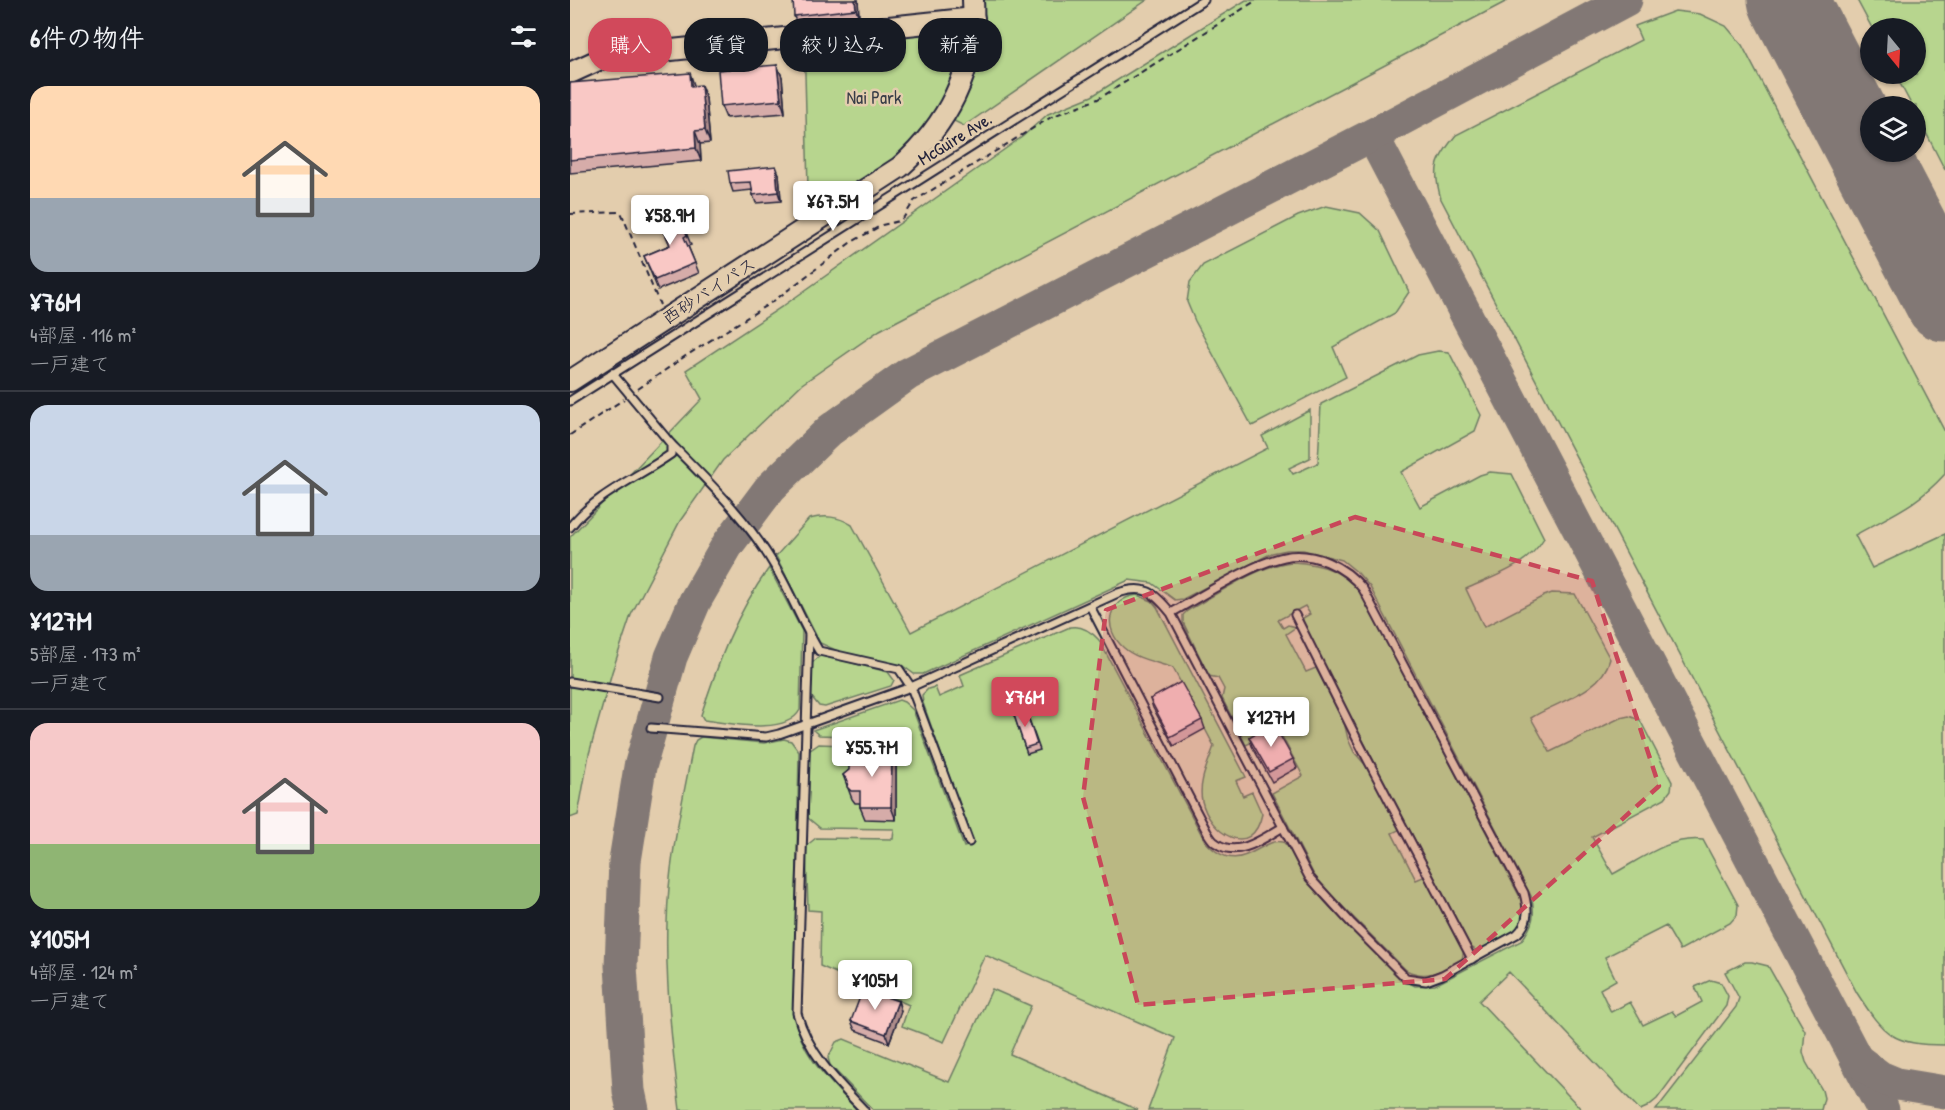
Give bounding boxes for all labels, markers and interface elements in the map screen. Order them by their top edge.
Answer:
chip: 購入 [588,18,672,72]
chip: 賃貸 [684,18,768,72]
chip: 絞り込み [780,18,906,72]
chip: 新着 [918,18,1002,72]
north arrow [1860,18,1926,84]
map controls [1860,18,1926,162]
text: 6件の物件 [30,20,144,55]
icon: filters [507,20,540,53]
park label: Nai Park [847,85,902,110]
button: layers [1860,96,1926,162]
street label: McGuire Ave. [913,106,996,171]
icon: home [231,125,339,233]
pin: ¥67.5M [784,181,882,232]
text: ¥67.5M [807,187,859,214]
pin: ¥58.9M [621,195,719,246]
text: ¥58.9M [645,201,695,228]
street label: 西砂バイパス [657,251,761,330]
text: ¥76M [30,284,81,319]
text: 4部屋 · 116 m² [30,321,136,348]
text: 一戸建て [30,350,110,377]
icon: home [231,444,339,552]
text: ¥127M [30,603,92,638]
text: 5部屋 · 173 m² [30,640,141,667]
text: 一戸建て [30,669,110,696]
pin: ¥76M [989,677,1061,728]
text: ¥76M [1005,683,1045,710]
pin: ¥127M [1229,697,1313,748]
text: ¥127M [1247,703,1295,730]
pin: ¥55.7M [823,727,921,778]
text: ¥55.7M [846,733,898,760]
icon: home [231,762,339,870]
text: ¥105M [30,921,90,956]
text: 4部屋 · 124 m² [30,958,138,985]
pin: ¥105M [833,960,917,1011]
text: ¥105M [852,966,898,993]
text: 一戸建て [30,987,110,1014]

